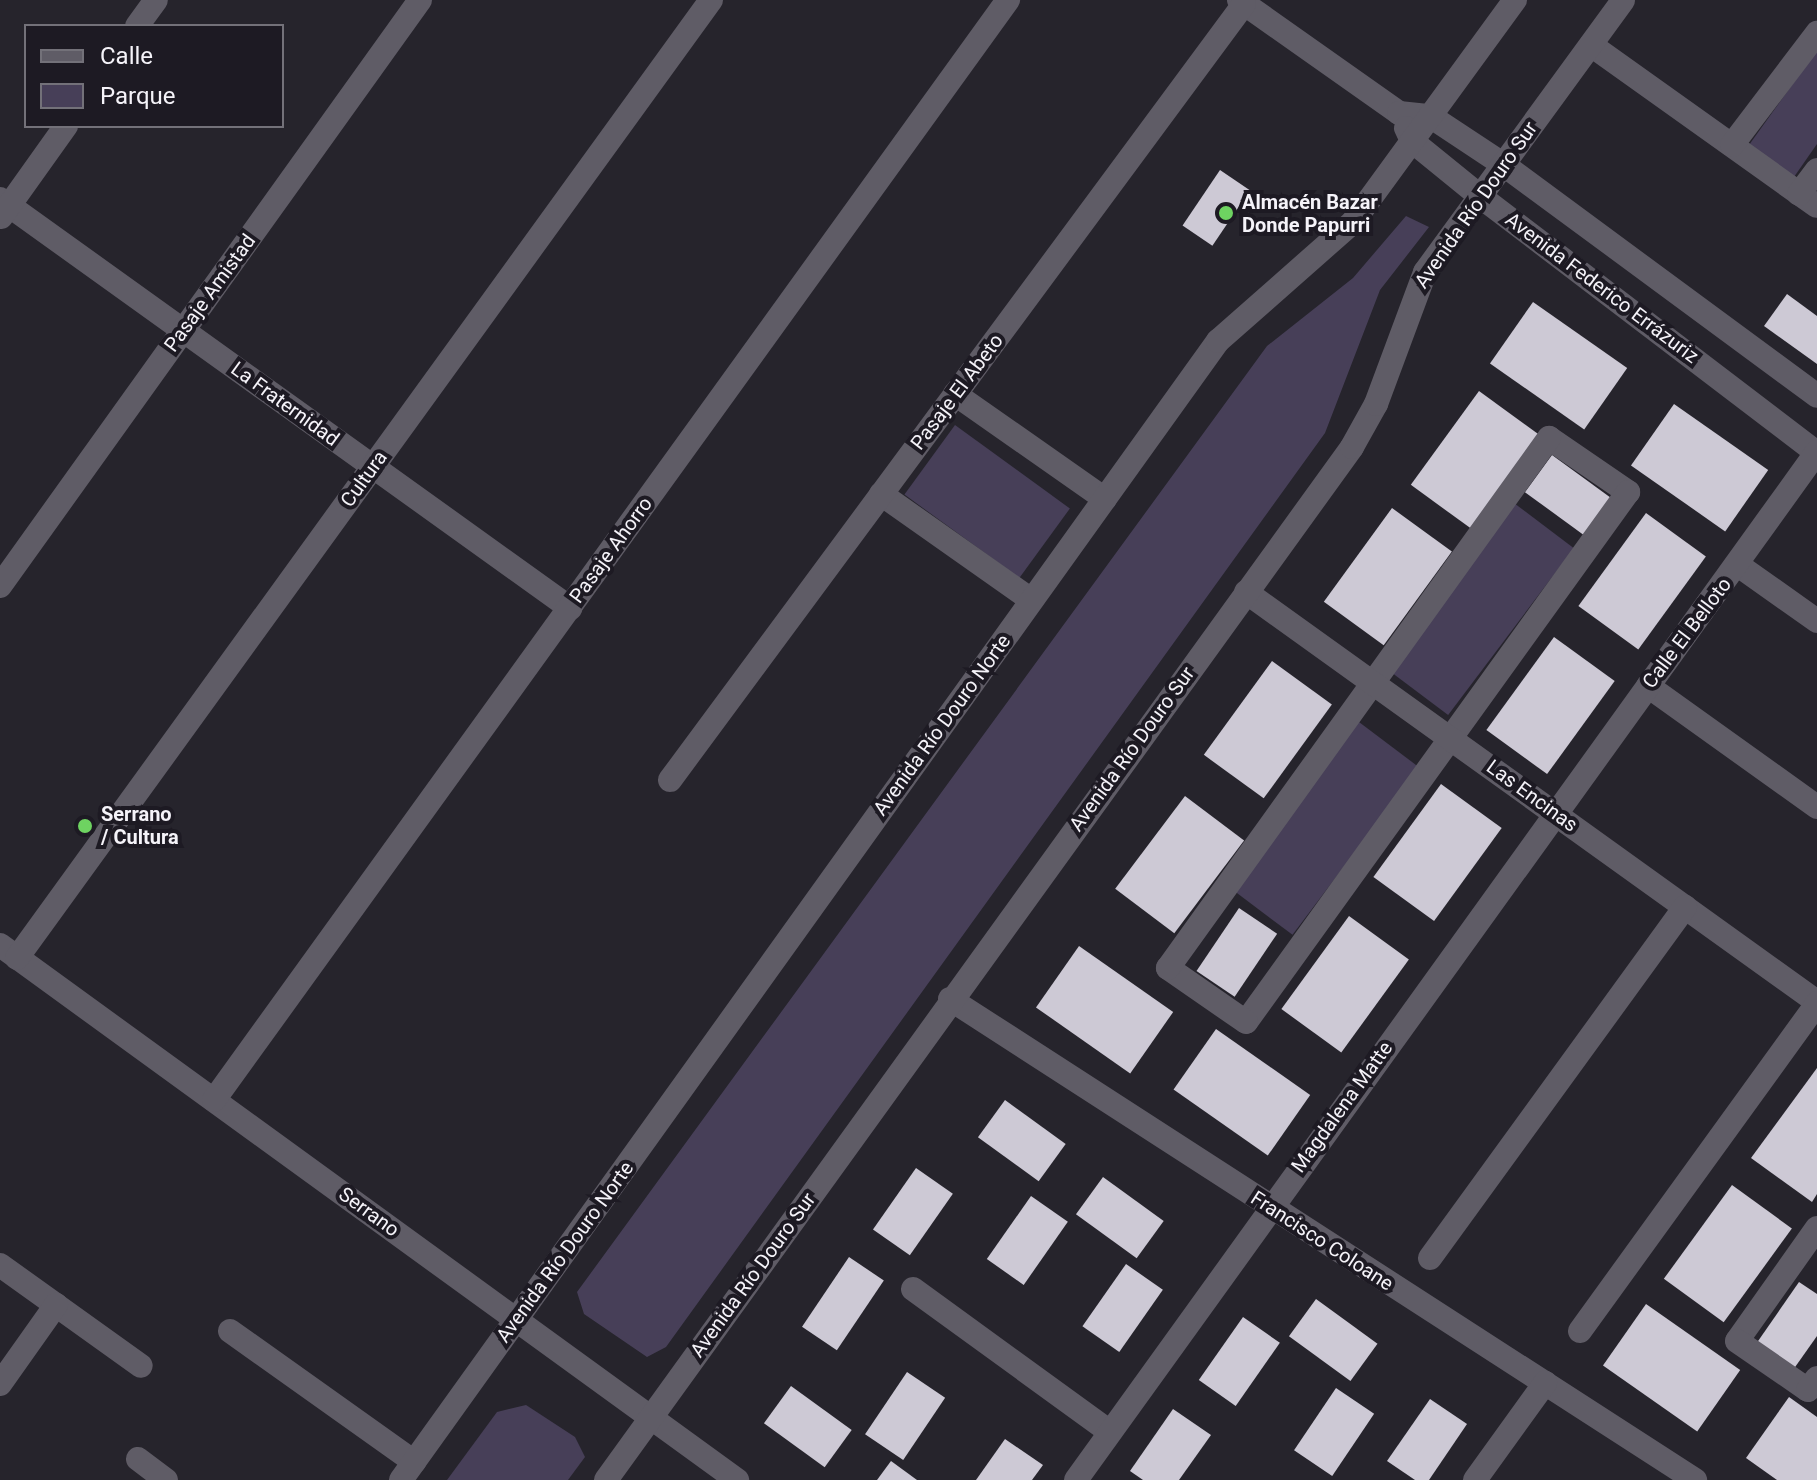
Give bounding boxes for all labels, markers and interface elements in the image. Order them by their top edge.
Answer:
legend [24,24,284,128]
text: Calle [100,42,153,70]
text: Parque [100,82,176,110]
street label: Avenida Río Douro Sur [1410,117,1542,293]
place label: Almacén Bazar Donde Papurri [1242,190,1378,237]
marker: Almacén Bazar Donde Papurri [1217,204,1235,222]
street label: Avenida Federico Errázuriz [1501,208,1703,368]
street label: Pasaje Amistad [159,230,261,356]
street label: Pasaje El Abeto [906,329,1008,455]
street label: La Fraternidad [226,357,344,451]
street label: Cultura [336,446,392,512]
street label: Pasaje Ahorro [565,492,657,608]
street label: Calle El Belloto [1638,573,1736,693]
street label: Avenida Río Douro Norte [868,630,1016,820]
street label: Avenida Río Douro Sur [1064,662,1200,836]
street label: Las Encinas [1482,755,1582,837]
place label: Serrano / Cultura [101,802,179,849]
marker: Serrano / Cultura [76,817,94,835]
street label: Magdalena Matte [1286,1037,1398,1177]
street label: Avenida Río Douro Norte [491,1157,639,1347]
street label: Serrano [334,1182,404,1242]
street label: Francisco Coloane [1246,1186,1398,1296]
street label: Avenida Río Douro Sur [685,1188,821,1362]

